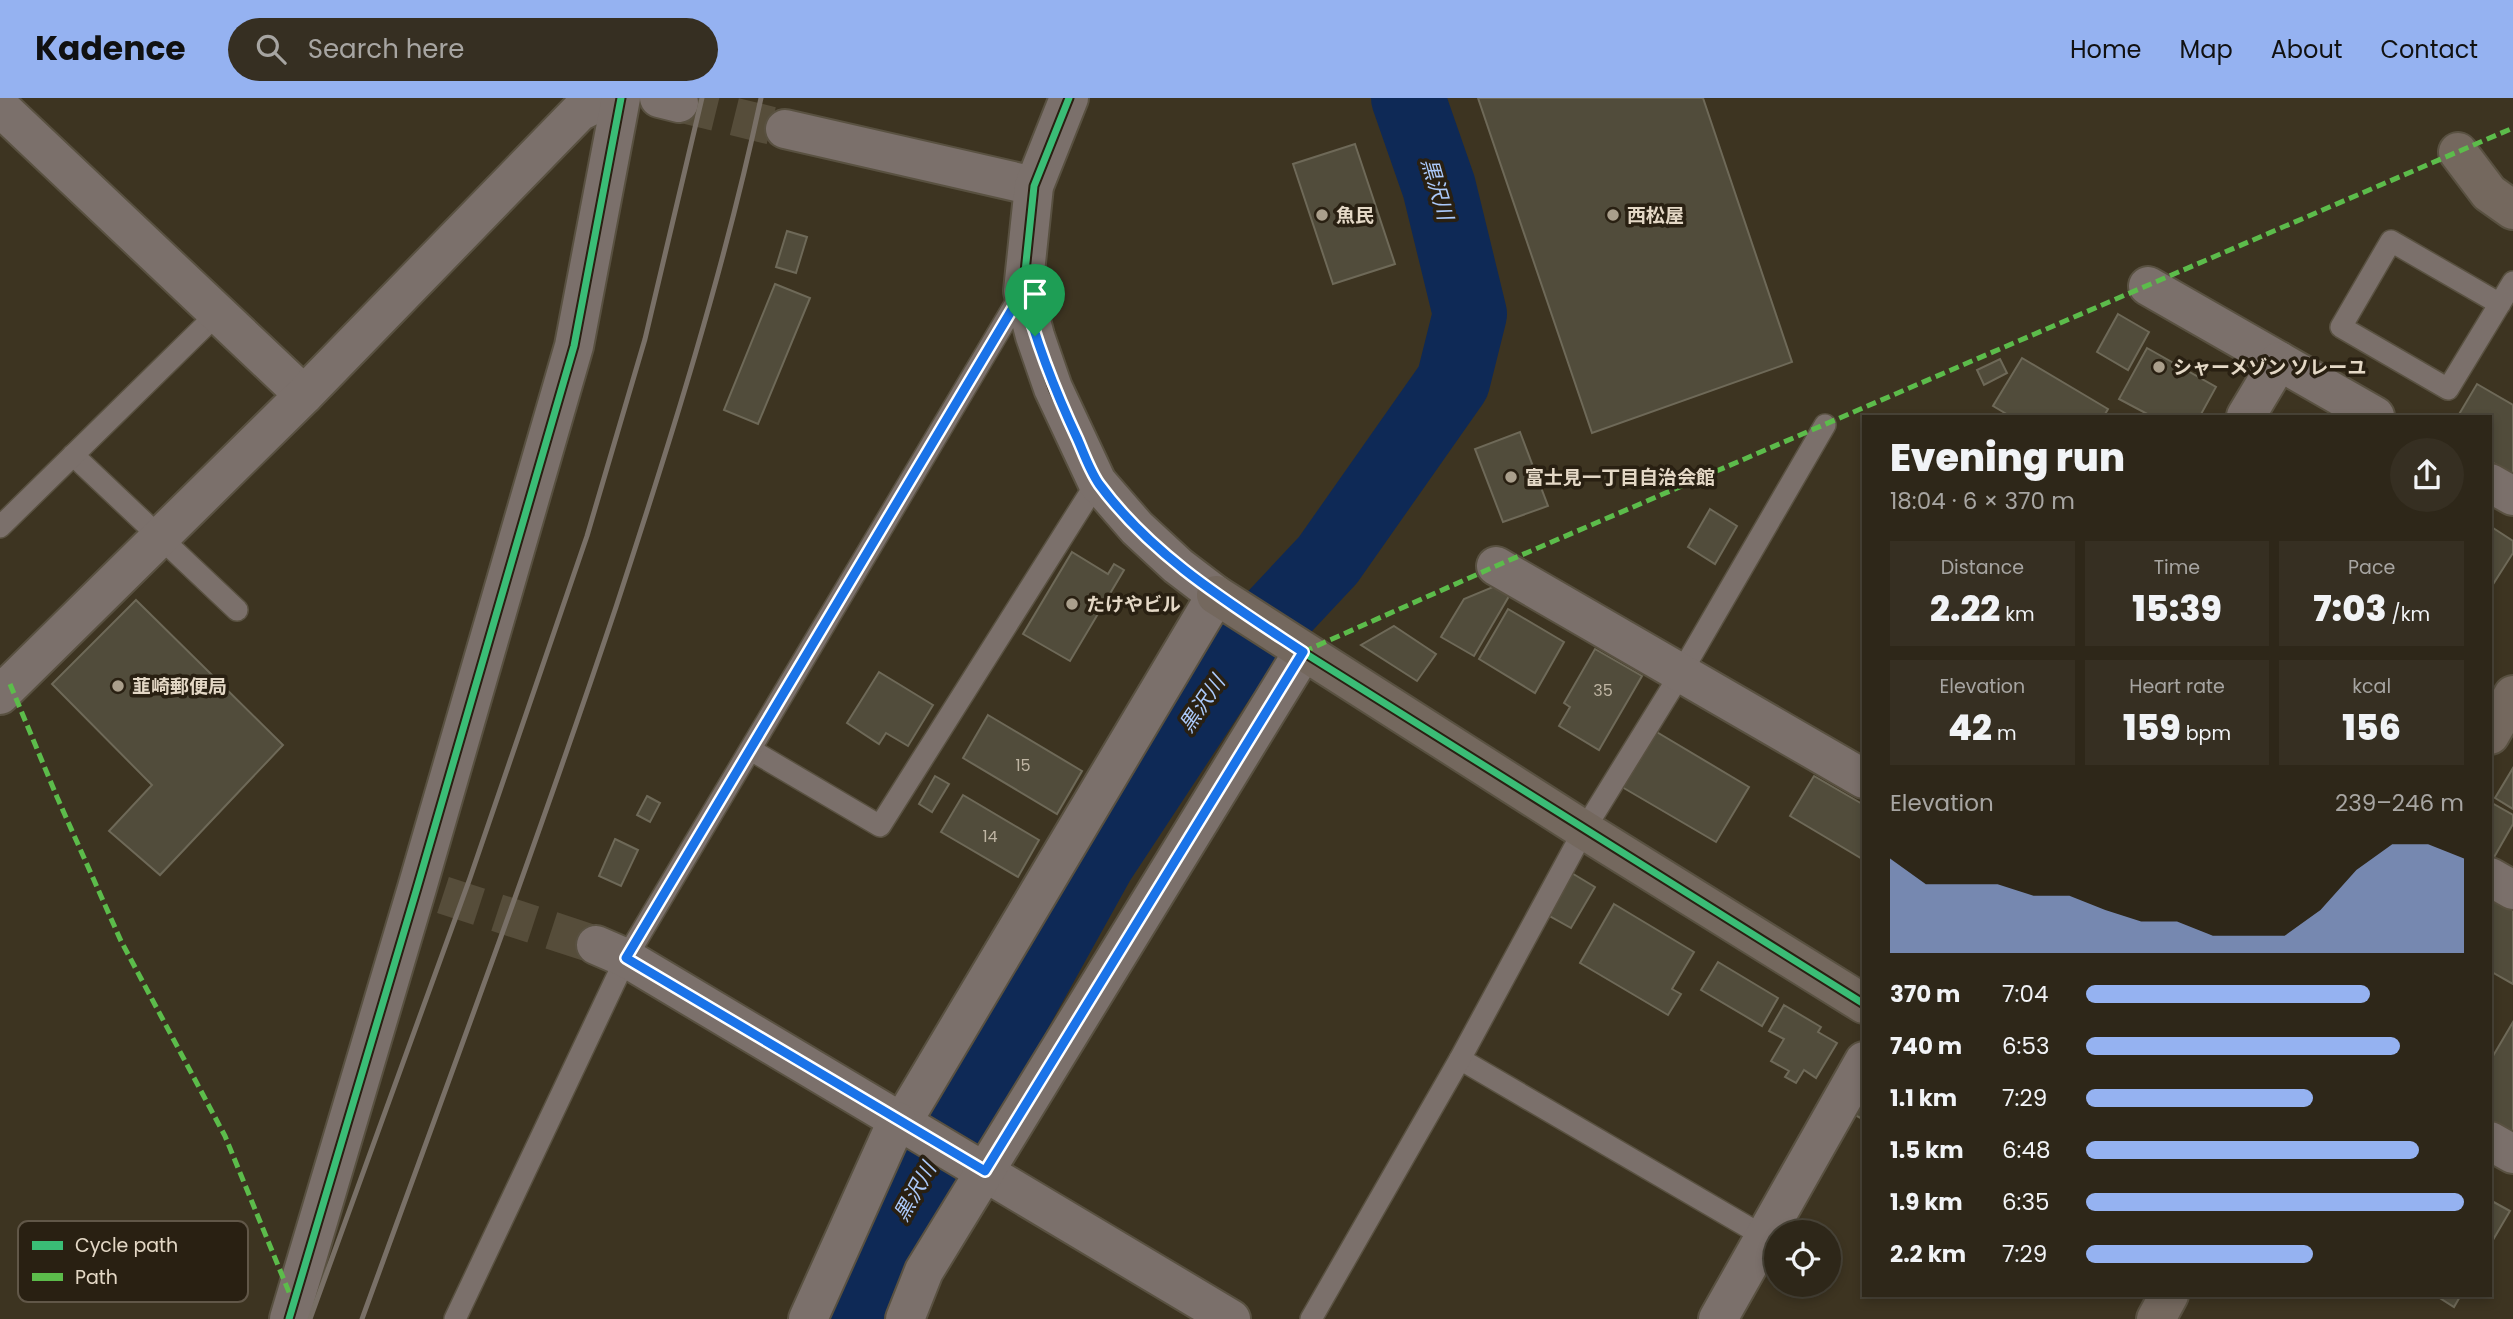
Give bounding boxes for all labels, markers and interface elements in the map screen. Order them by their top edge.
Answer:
search box [228,18,718,81]
text: Kadence [35,25,186,72]
icon: search [252,30,290,68]
text: Search here [308,31,464,67]
text: Home [2070,33,2142,66]
text: Map [2180,33,2233,66]
text: About [2271,33,2342,66]
text: Contact [2380,33,2478,66]
water label: 黒沢川 [1415,155,1461,225]
place label: 魚民 [1336,202,1374,229]
place label: 西松屋 [1627,202,1684,229]
marker: 魚民 [1314,207,1330,223]
marker: 西松屋 [1605,207,1621,223]
pin [1005,264,1065,336]
icon: arrive [1016,275,1054,313]
place label: シャーメゾン ソレーユ [2173,354,2366,381]
marker: シャーメゾン ソレーユ [2151,359,2167,375]
text: Evening run [1890,431,2125,484]
button: share [2390,438,2464,512]
place label: 富士見一丁目自治会館 [1525,464,1715,491]
marker: 富士見一丁目自治会館 [1503,469,1519,485]
text: 18:04 · 6 × 370 m [1890,485,2075,517]
text: Distance [1941,554,2024,581]
text: Time [2154,554,2200,581]
text: Pace [2348,554,2395,581]
text: 2.22 [1930,584,2000,633]
text: 15:39 [2132,584,2222,633]
text: 7:03 [2313,584,2387,633]
place label: たけやビル [1086,591,1181,618]
marker: たけやビル [1064,596,1080,612]
text: km [2000,601,2035,628]
text: /km [2387,601,2430,628]
water label: 黒沢川 [1172,668,1232,738]
place label: 韮崎郵便局 [132,673,227,700]
text: Elevation [1940,673,2025,700]
text: Heart rate [2129,673,2225,700]
text: kcal [2352,673,2391,700]
marker: 韮崎郵便局 [110,678,126,694]
house number: 35 [1593,679,1613,702]
text: 42 [1948,703,1992,752]
text: 159 [2123,703,2181,752]
text: 156 [2342,703,2401,752]
text: m [1992,720,2017,747]
text: bpm [2181,720,2231,747]
house number: 15 [1015,754,1031,777]
text: Elevation [1890,787,1994,819]
text: 239–246 m [2335,787,2464,819]
house number: 14 [982,825,998,848]
text: 370 m [1890,978,1960,1010]
text: 7:04 [2002,978,2048,1010]
text: 740 m [1890,1030,1962,1062]
text: 6:53 [2002,1030,2050,1062]
text: 1.1 km [1890,1082,1957,1114]
text: 7:29 [2002,1082,2047,1114]
text: 1.5 km [1890,1134,1964,1166]
text: 6:48 [2002,1134,2050,1166]
water label: 黒沢川 [887,1155,943,1226]
text: 1.9 km [1890,1186,1963,1218]
text: 6:35 [2002,1186,2050,1218]
map controls [1764,1220,1841,1297]
button: locate [1764,1220,1841,1297]
legend [18,1221,248,1302]
text: Cycle path [75,1232,178,1259]
text: 2.2 km [1890,1238,1966,1270]
text: 7:29 [2002,1238,2047,1270]
text: Path [75,1264,118,1291]

